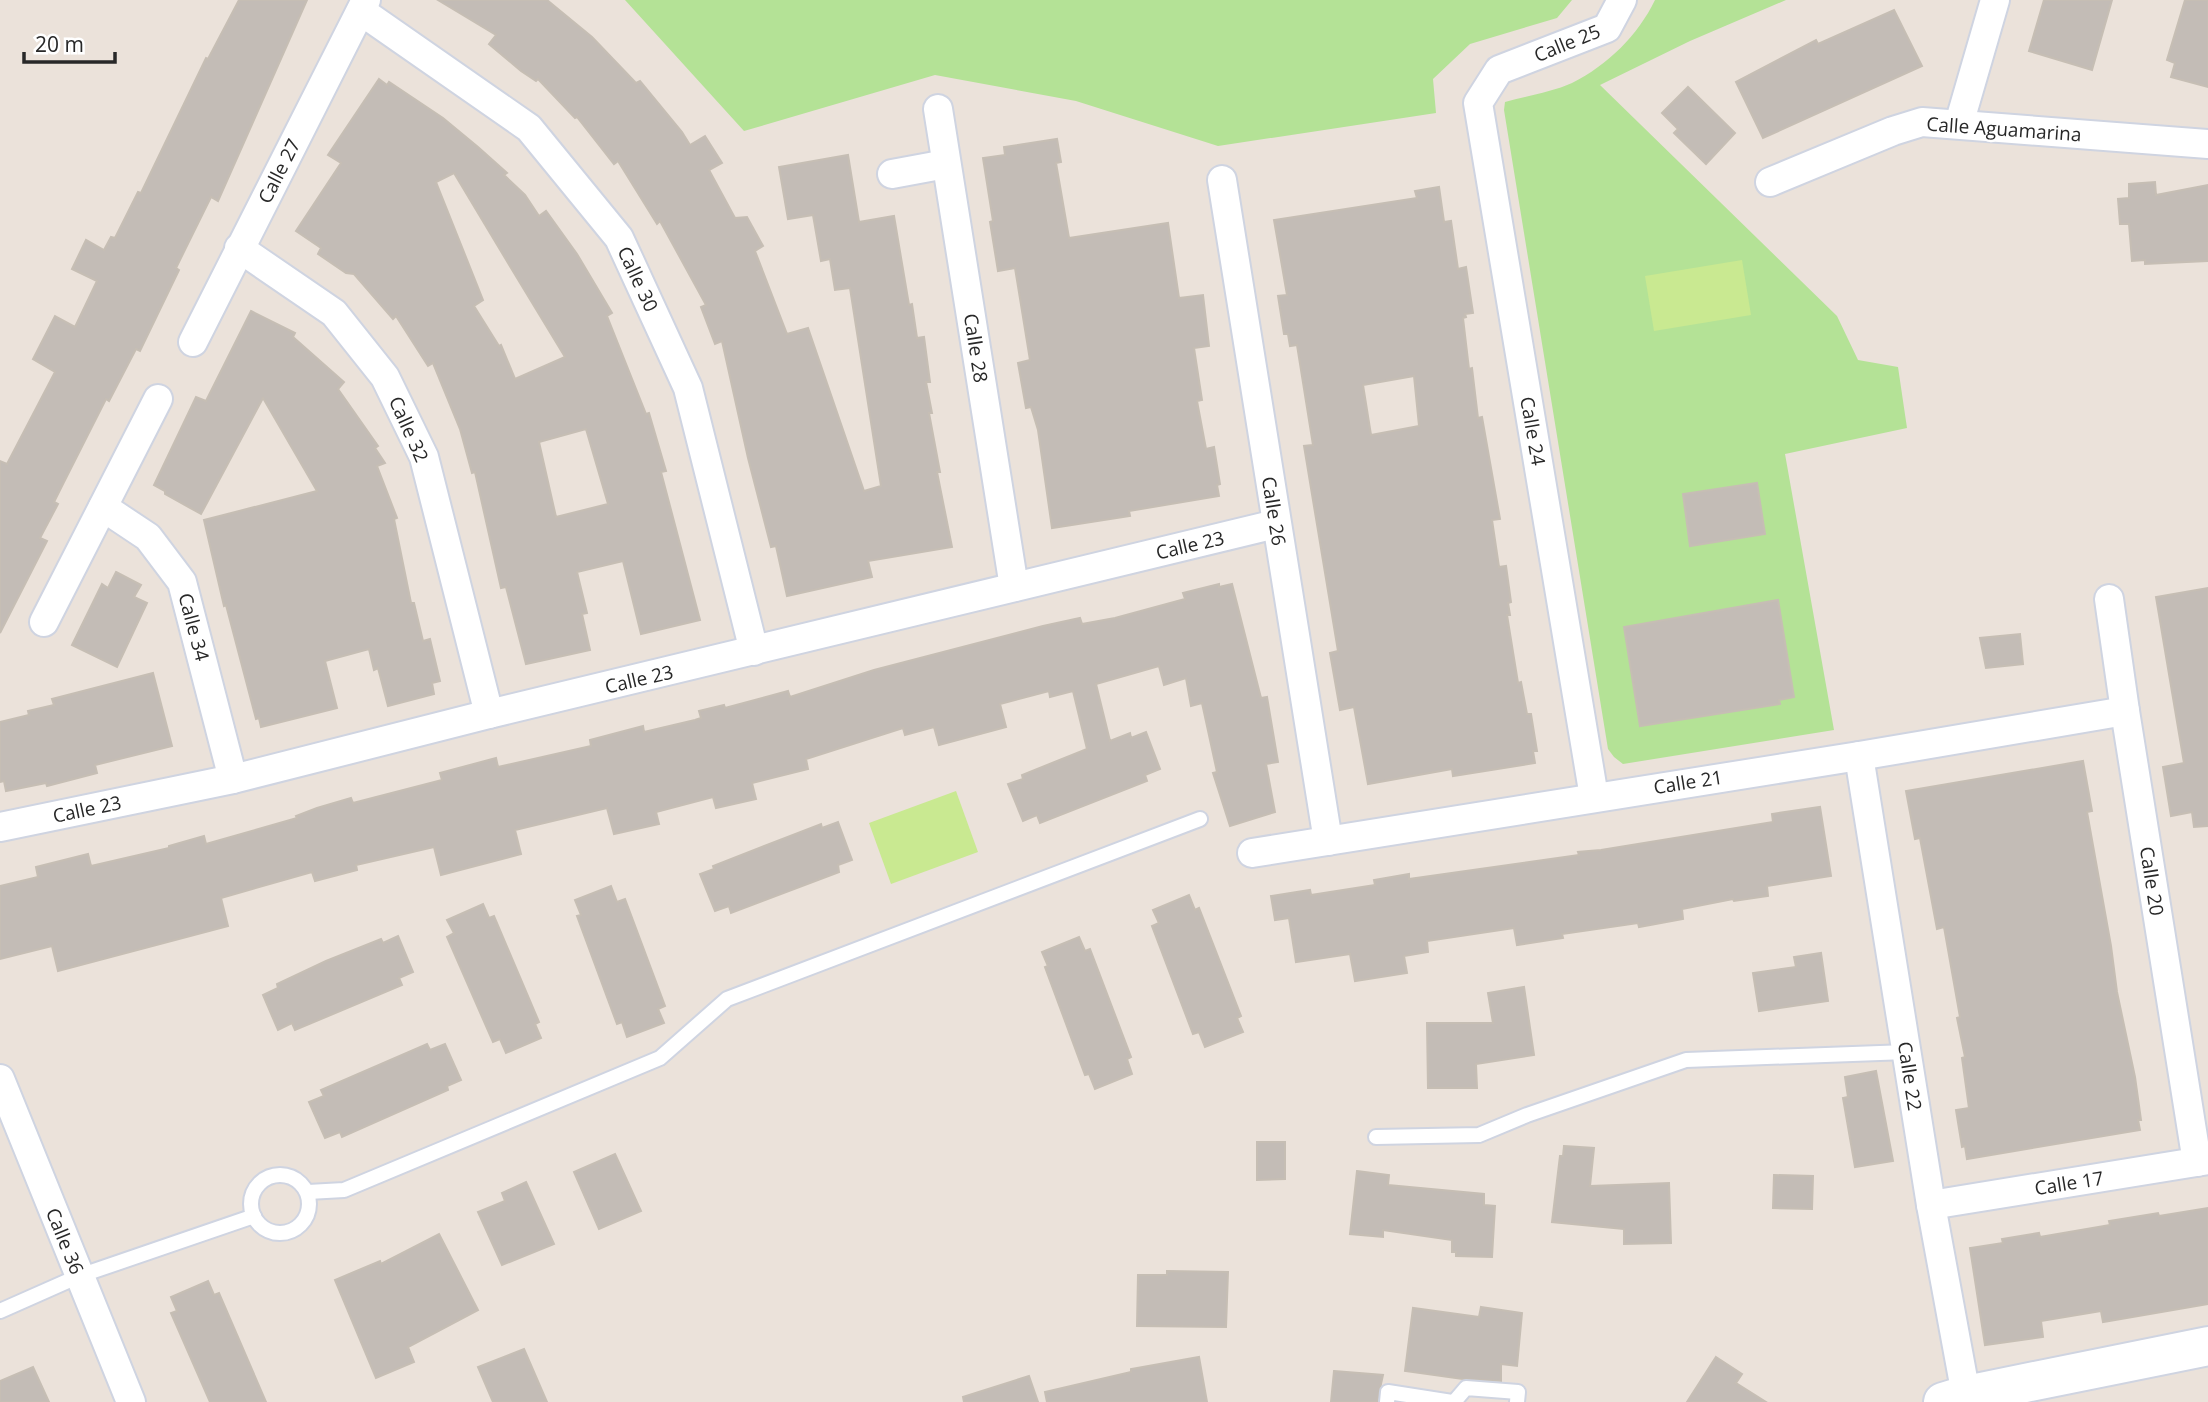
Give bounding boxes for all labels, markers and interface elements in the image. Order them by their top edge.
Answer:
street label: Calle 25 [1530,18,1604,68]
scale bar [24,21,116,65]
text: 20 m [35,30,84,58]
street label: Calle Aguamarina [1926,111,2082,147]
street label: Calle 27 [252,134,306,208]
street label: Calle 30 [612,242,664,316]
street label: Calle 28 [958,312,994,384]
street label: Calle 32 [383,392,435,466]
street label: Calle 24 [1514,395,1552,468]
street label: Calle 26 [1256,475,1292,547]
street label: Calle 23 [1153,525,1227,565]
street label: Calle 34 [172,590,216,664]
street label: Calle 23 [602,659,676,699]
street label: Calle 21 [1652,764,1724,800]
street label: Calle 23 [50,789,124,829]
street label: Calle 20 [2134,845,2170,917]
street label: Calle 22 [1892,1040,1928,1112]
street label: Calle 17 [2033,1165,2105,1201]
street label: Calle 36 [40,1204,90,1278]

